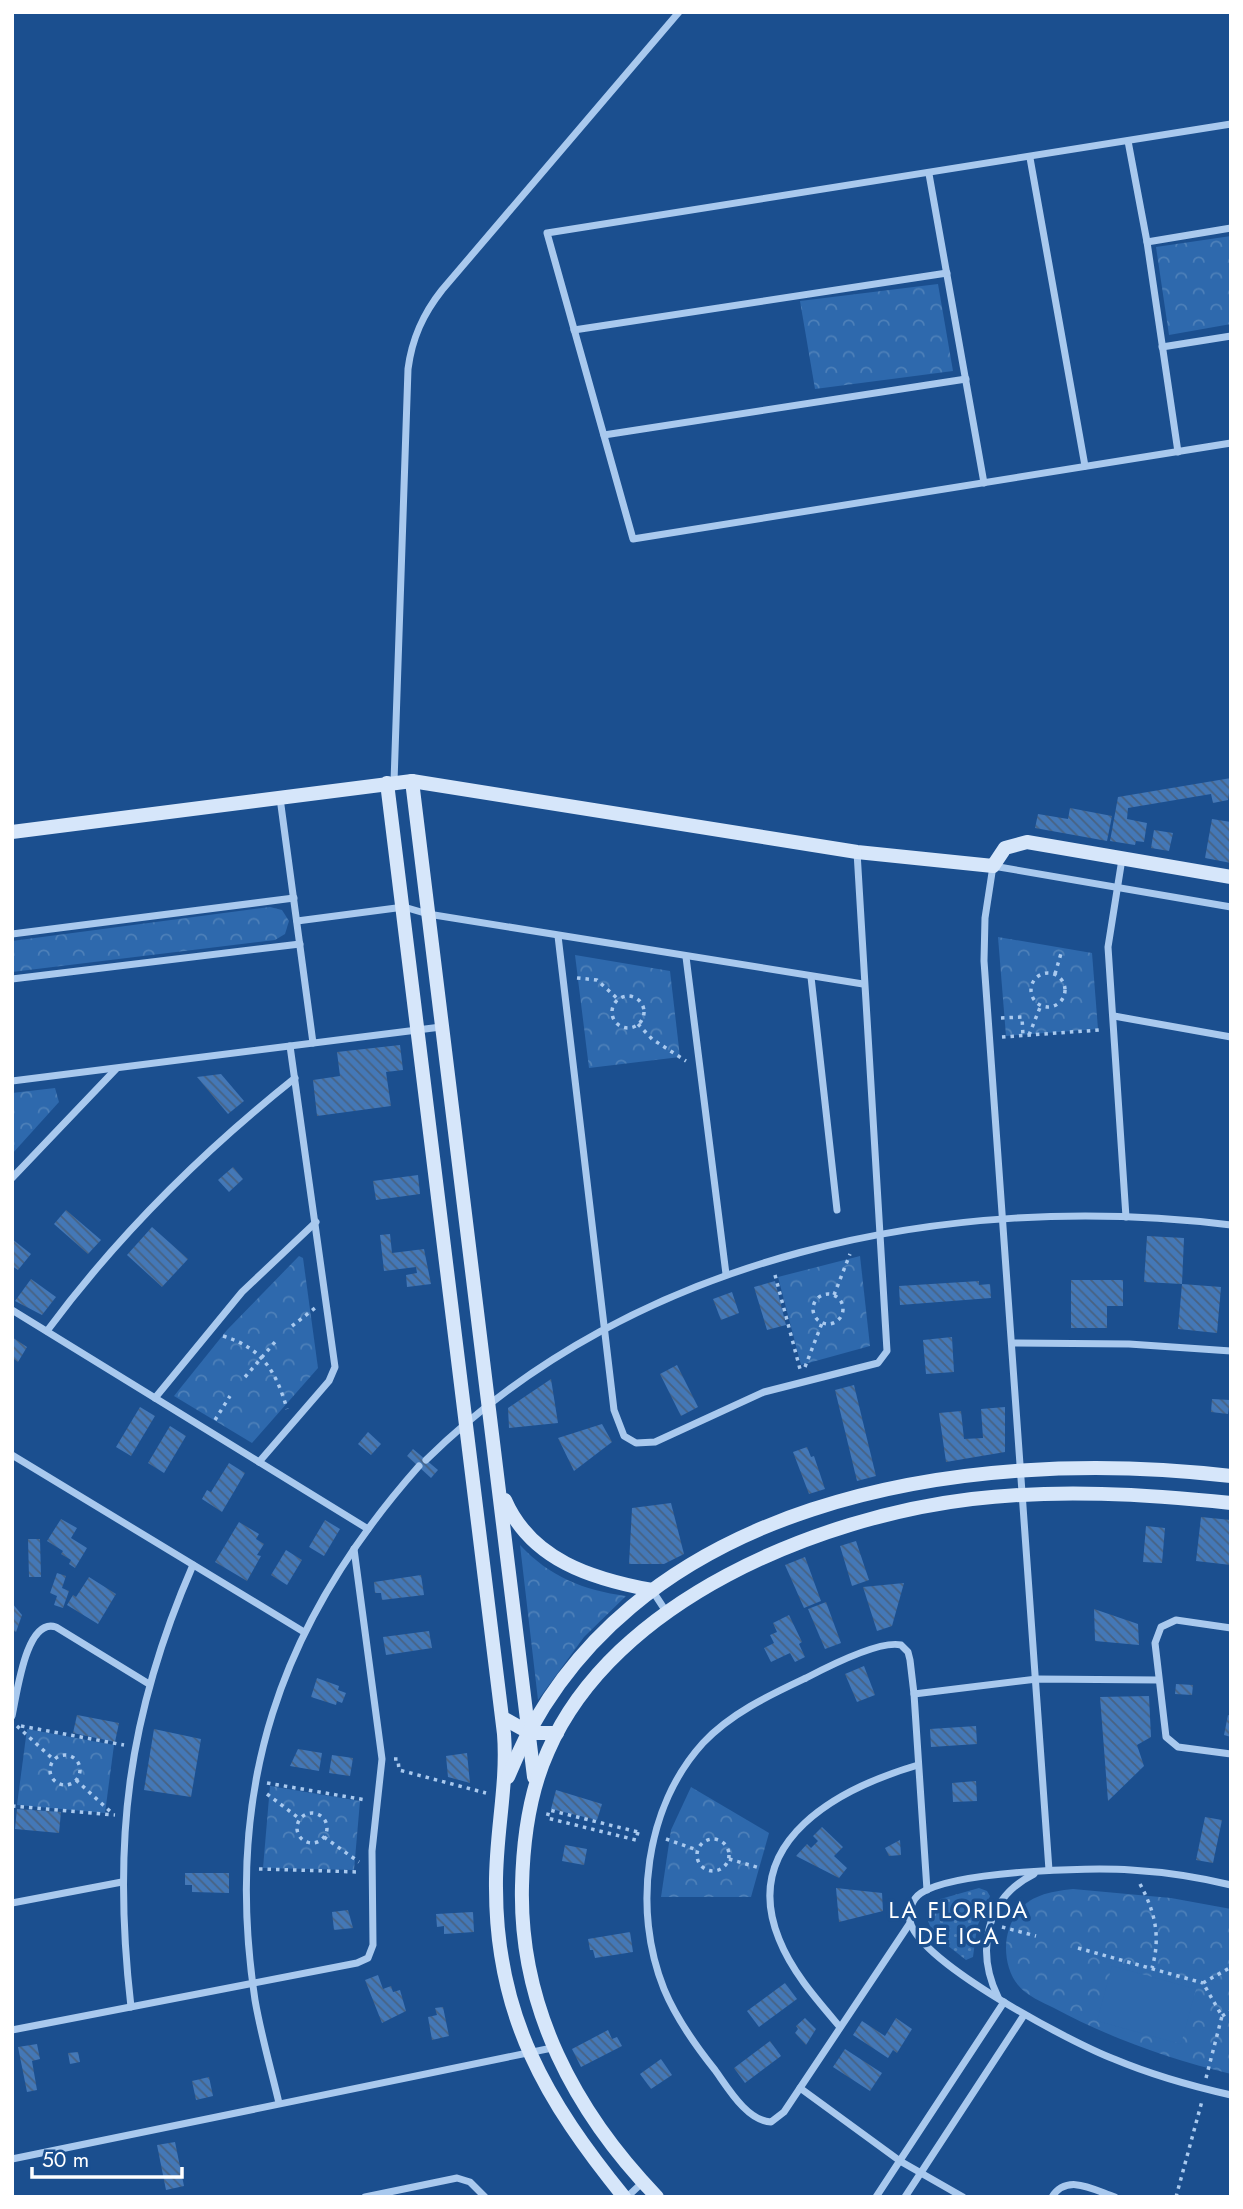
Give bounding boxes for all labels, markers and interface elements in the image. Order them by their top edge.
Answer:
district label: LA FLORIDA DE ICA [888,1893,1030,1953]
scale bar [32,2136,182,2180]
text: 50 m [42,2145,89,2175]

